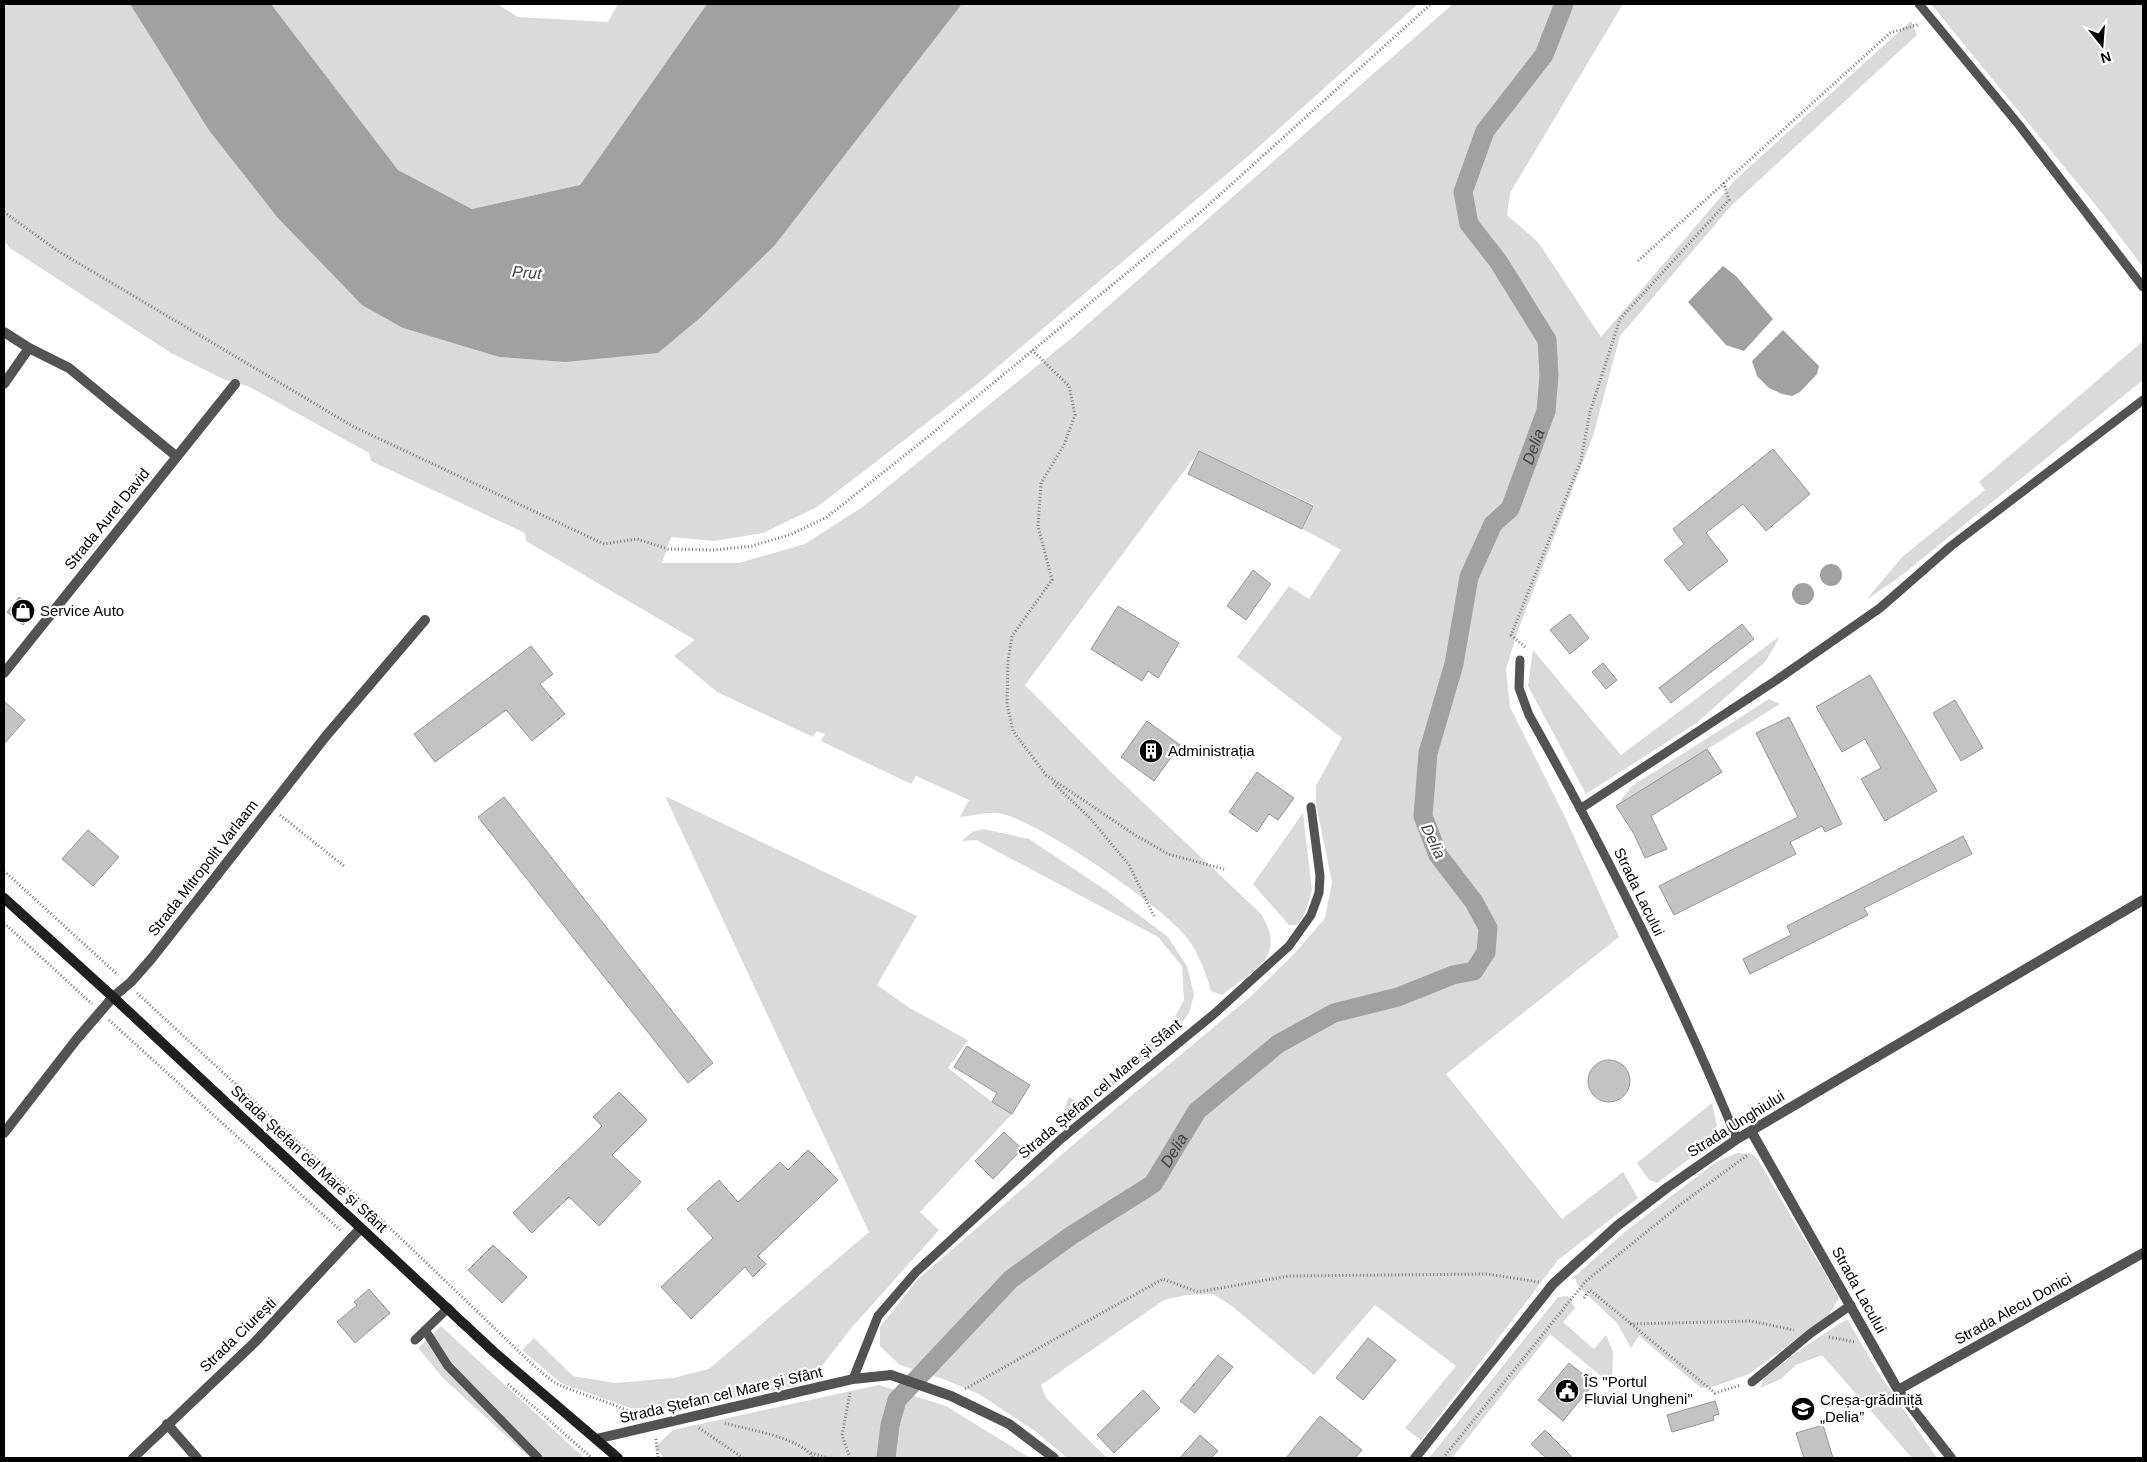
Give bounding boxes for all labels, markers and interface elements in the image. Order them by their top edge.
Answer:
north arrow [2077,20,2127,70]
text: N [2099,48,2113,67]
water label: Prut [512,263,543,282]
water label: Delia [1519,427,1548,467]
street label: Strada Aurel David [61,465,153,573]
shop icon: Service Auto [10,598,36,624]
place label: Service Auto [40,602,124,619]
building icon: Administrația [1138,738,1164,764]
place label: Administrația [1168,742,1255,759]
street label: Strada Mitropolit Varlaam [144,796,261,939]
water label: Delia [1418,821,1449,861]
street label: Strada Lacului [1611,845,1668,939]
street label: Strada Ștefan cel Mare și Sfânt [1015,1015,1185,1162]
street label: Strada Ștefan cel Mare și Sfânt [228,1082,392,1236]
street label: Strada Unghiului [1684,1087,1787,1160]
water label: Delia [1157,1130,1191,1170]
street label: Strada Lacului [1829,1244,1890,1336]
street label: Strada Alecu Donici [1951,1269,2074,1348]
street label: Strada Ciurești [196,1294,279,1375]
street label: Strada Ștefan cel Mare și Sfânt [618,1363,825,1426]
place label: ÎS "Portul Fluvial Ungheni" [1583,1373,1693,1407]
public building icon: ÎS "Portul Fluvial Ungheni" [1554,1378,1580,1404]
place label: Creșa-grădiniță „Delia” [1820,1391,1923,1425]
school or university icon: Creșa-grădiniță „Delia” [1790,1396,1816,1422]

